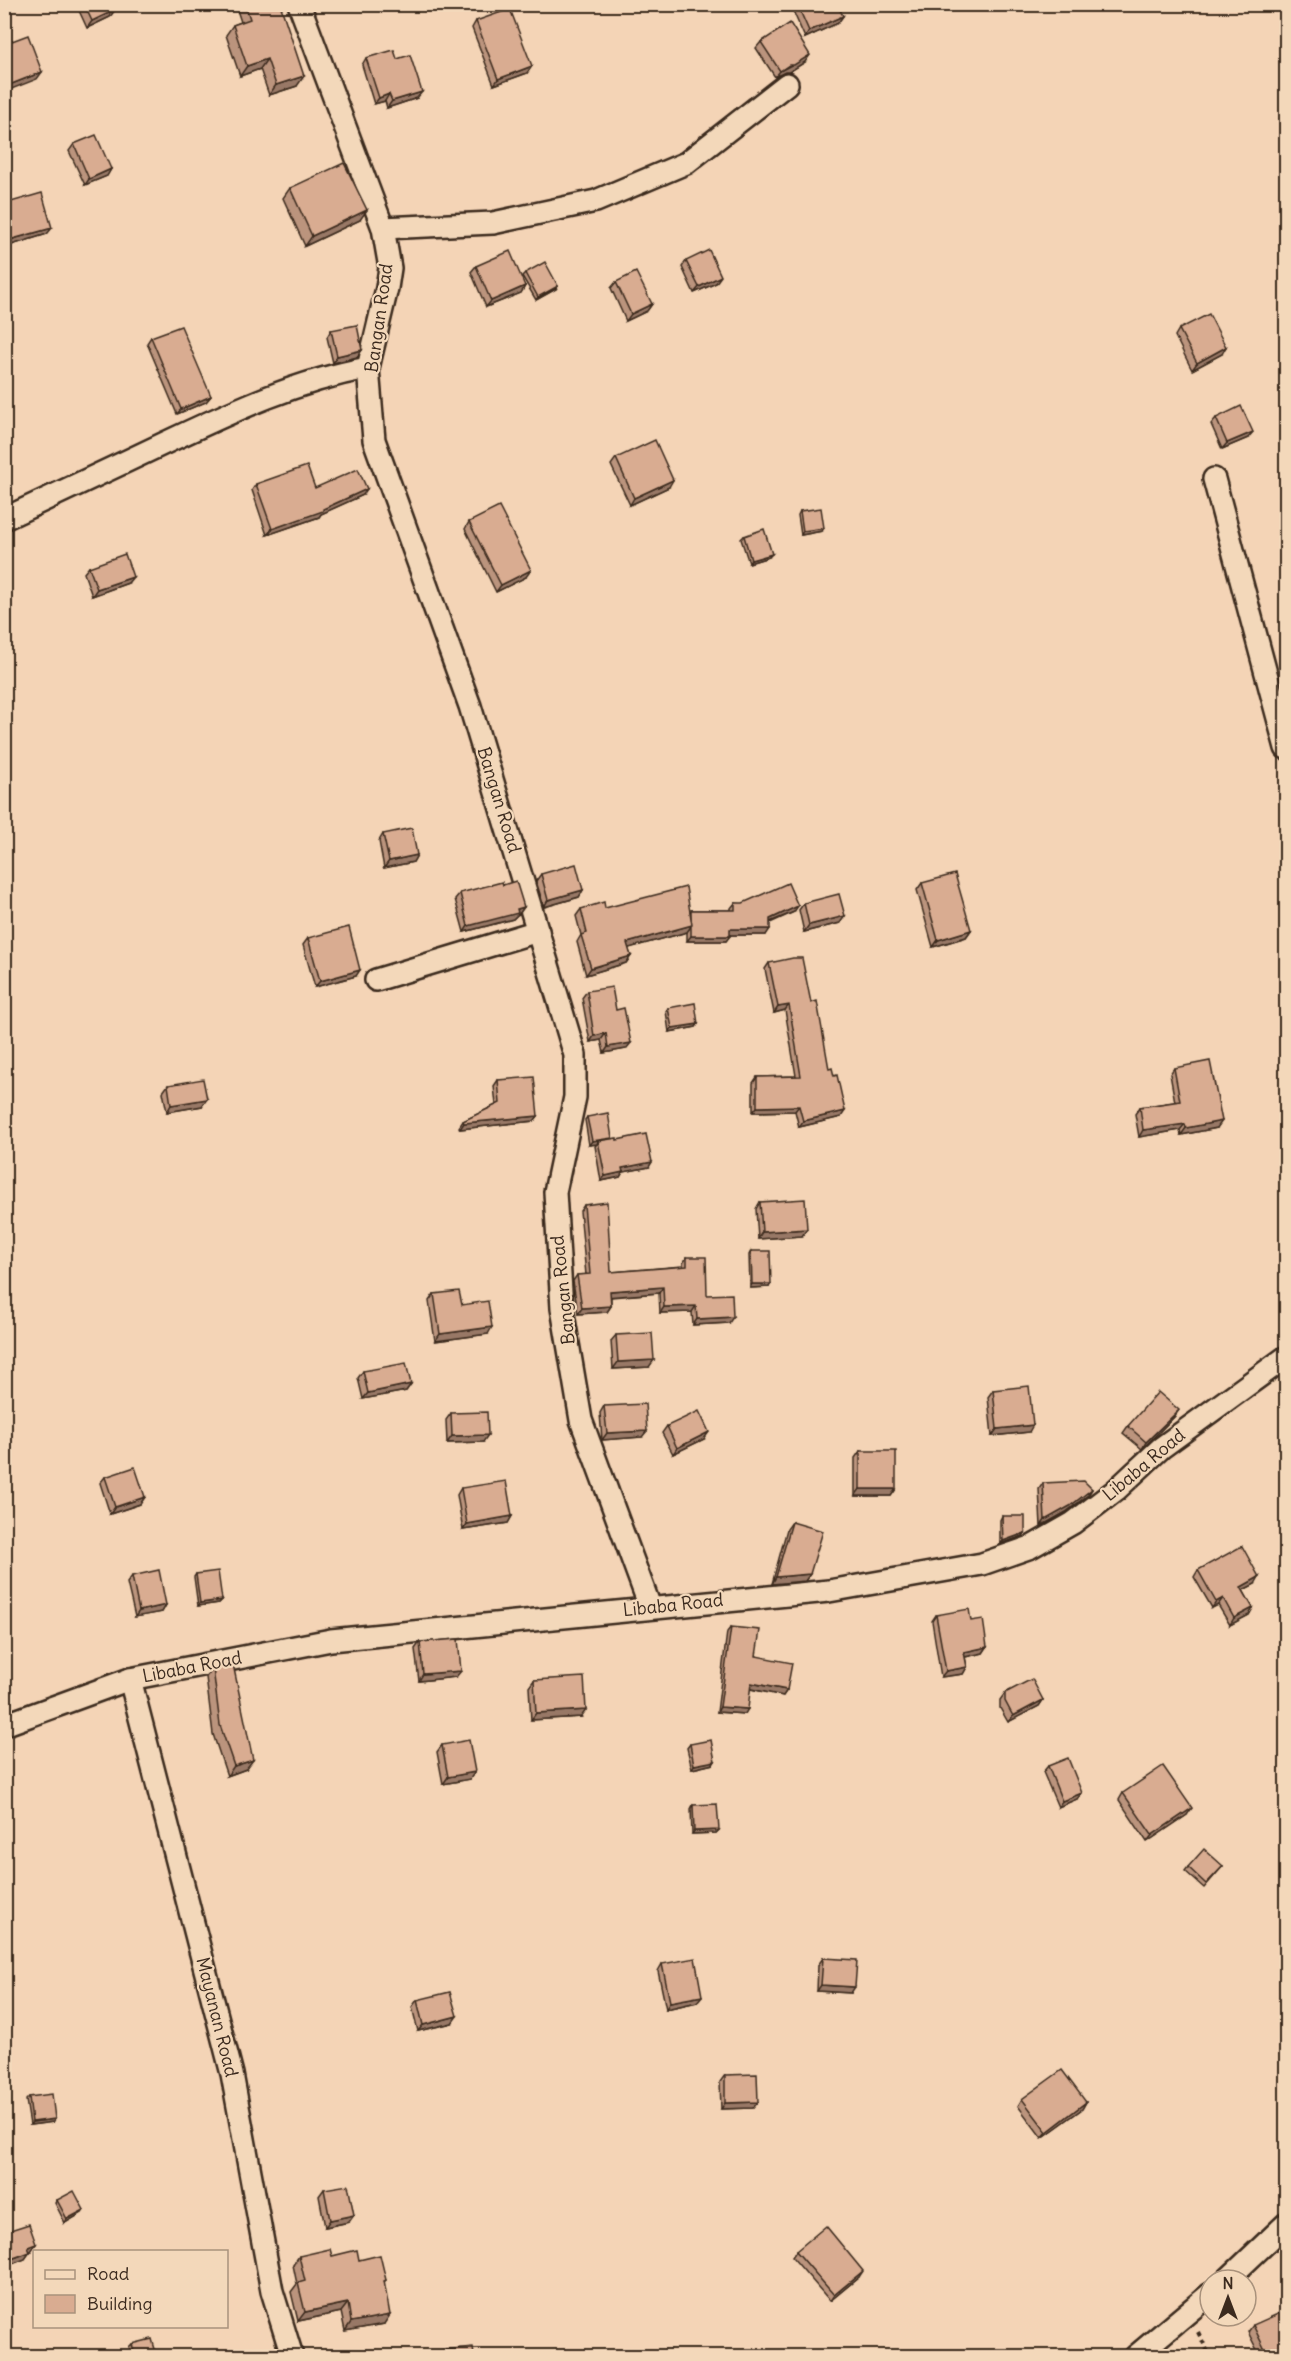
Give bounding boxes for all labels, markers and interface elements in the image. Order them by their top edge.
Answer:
street label: Bangan Road [359,262,398,374]
street label: Bangan Road [472,744,527,856]
street label: Bangan Road [545,1234,580,1346]
street label: Libaba Road [1098,1423,1190,1506]
street label: Libaba Road [622,1588,725,1621]
street label: Libaba Road [140,1646,244,1687]
street label: Mayanan Road [191,1955,244,2080]
legend [33,2250,228,2328]
text: Road [87,2262,130,2285]
north arrow [1198,2268,1258,2328]
text: N [1222,2273,1234,2293]
text: Building [87,2292,152,2315]

